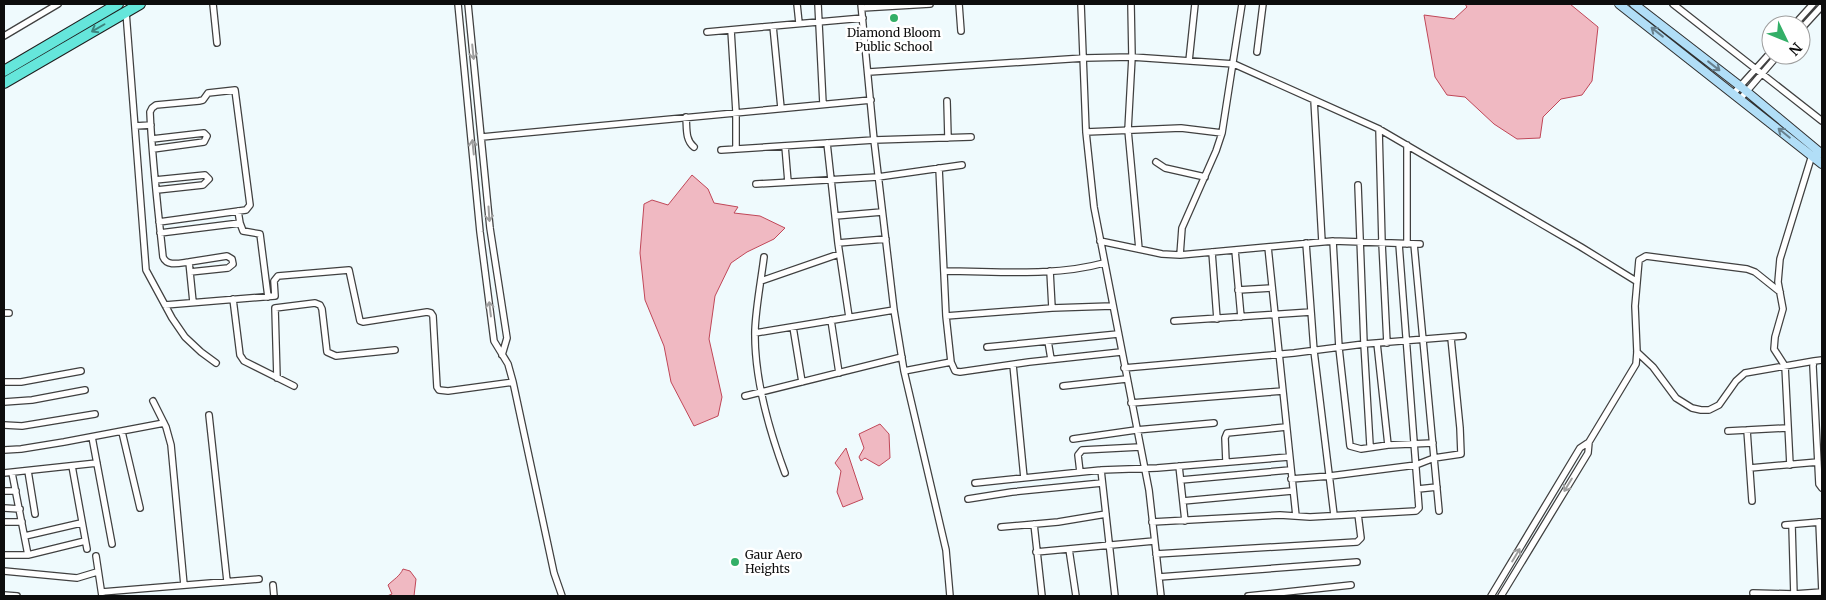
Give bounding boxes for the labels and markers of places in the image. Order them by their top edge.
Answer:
marker: Diamond Bloom Public School [888,12,900,24]
place label: Diamond Bloom Public School [847,25,941,54]
place label: Gaur Aero Heights [745,547,802,576]
marker: Gaur Aero Heights [729,556,741,568]

